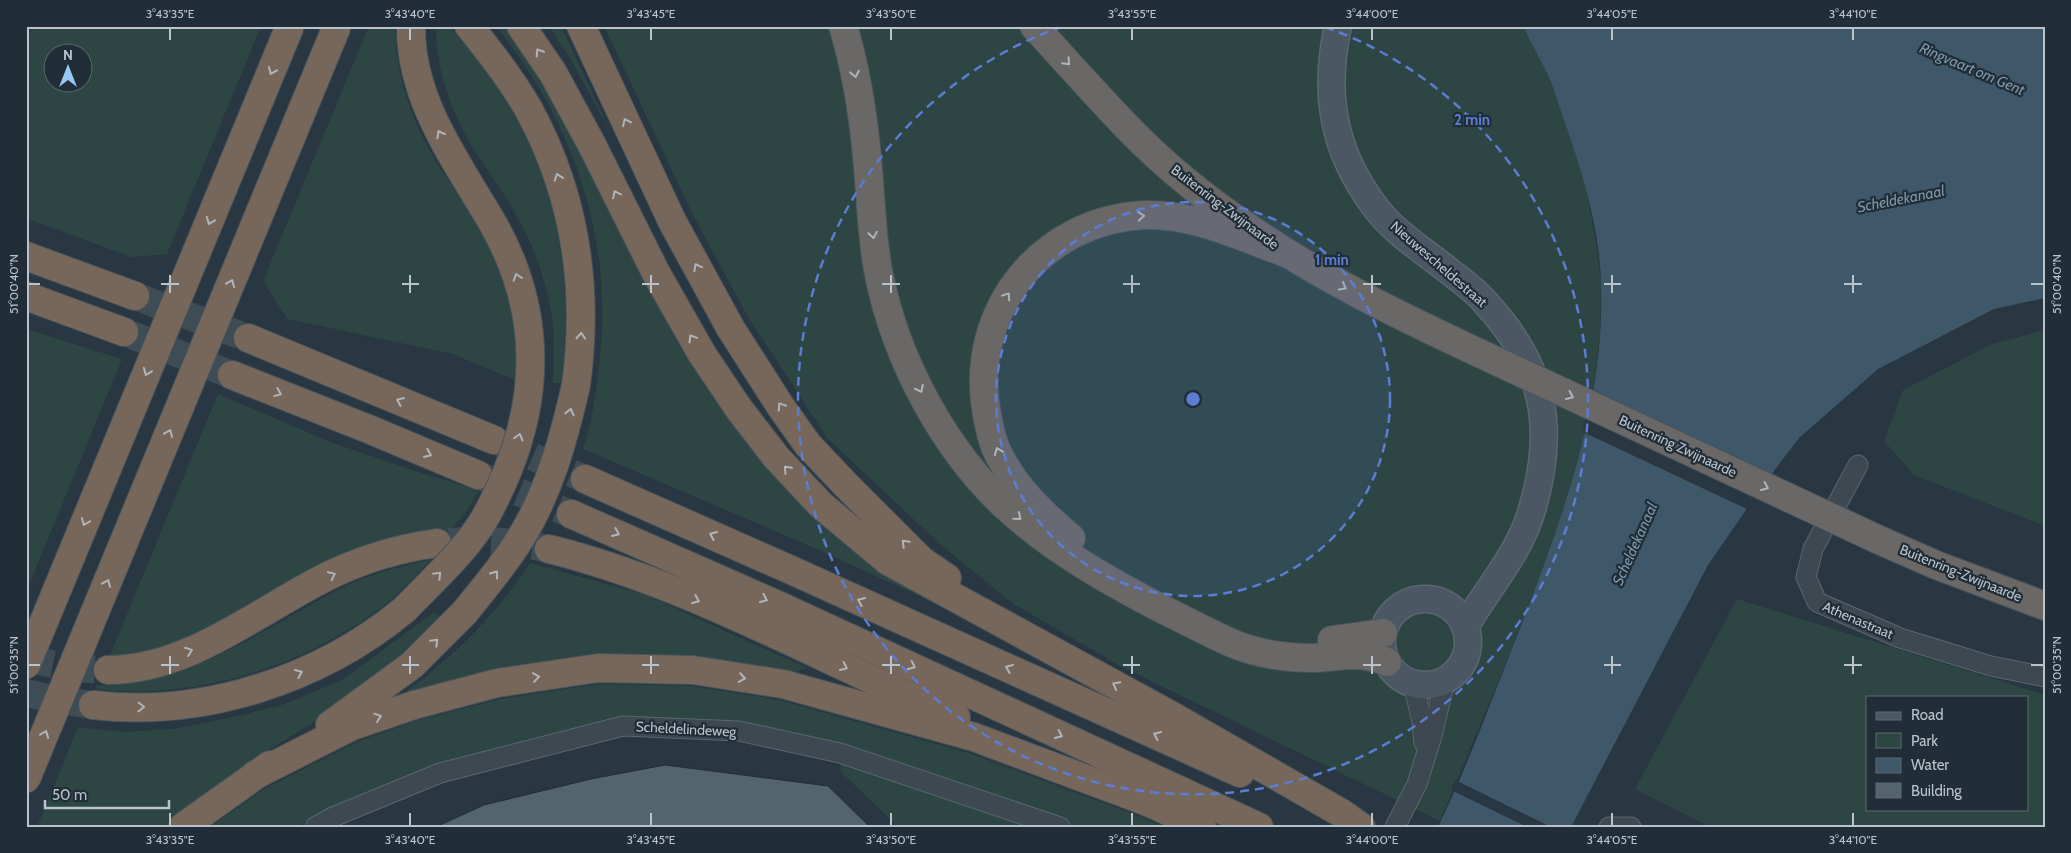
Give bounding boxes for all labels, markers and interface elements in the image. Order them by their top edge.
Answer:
text: 3°43'35"E [146,6,195,21]
text: 3°43'40"E [385,6,436,21]
text: 3°43'45"E [627,6,676,21]
text: 3°43'50"E [866,6,917,21]
text: 3°43'55"E [1108,6,1157,21]
text: 3°44'00"E [1346,6,1399,21]
text: 3°44'05"E [1587,6,1638,21]
text: 3°44'10"E [1829,6,1877,21]
water label: Ringvaart om Gent [1917,39,2028,99]
north arrow [42,42,92,92]
text: N [63,46,73,64]
one-way arrow [536,48,545,57]
one-way arrow [1061,56,1070,65]
one-way arrow [267,66,278,75]
one-way arrow [849,69,859,78]
text: 2 min [1454,111,1490,129]
one-way arrow [622,118,632,127]
one-way arrow [437,130,447,139]
street label: Buitenring-Zwijnaarde [1168,161,1282,253]
one-way arrow [554,173,564,181]
water label: Scheldekanaal [1856,182,1947,216]
one-way arrow [612,191,622,200]
one-way arrow [1137,211,1145,222]
one-way arrow [205,217,215,225]
street label: Nieuwescheldestraat [1387,217,1491,311]
one-way arrow [867,231,877,239]
text: 1 min [1315,251,1349,269]
text: 51°00'40"N [6,254,21,314]
text: 51°00'40"N [2049,254,2064,314]
one-way arrow [694,264,704,273]
one-way arrow [513,273,523,281]
one-way arrow [224,279,235,288]
one-way arrow [1338,280,1347,290]
one-way arrow [1001,292,1010,302]
one-way arrow [575,332,586,340]
one-way arrow [689,334,699,343]
one-way arrow [143,367,154,376]
one-way arrow [914,384,924,393]
one-way arrow [273,387,281,397]
one-way arrow [1565,389,1574,399]
centre of rings [1184,390,1202,408]
one-way arrow [396,397,405,407]
one-way arrow [778,403,787,412]
one-way arrow [564,407,575,416]
street label: Buitenring Zwijnaarde [1616,411,1740,481]
one-way arrow [162,429,173,438]
one-way arrow [513,433,523,441]
one-way arrow [423,448,432,458]
one-way arrow [994,448,1004,456]
one-way arrow [784,466,793,475]
one-way arrow [1760,481,1769,491]
water label: Scheldekanaal [1609,499,1661,588]
one-way arrow [1013,512,1022,521]
one-way arrow [81,517,92,526]
one-way arrow [611,527,619,537]
one-way arrow [709,530,718,541]
one-way arrow [901,540,910,549]
street label: Buitenring-Zwijnaarde [1897,540,2025,606]
one-way arrow [327,571,336,581]
one-way arrow [490,571,498,580]
one-way arrow [432,572,441,581]
one-way arrow [101,580,111,588]
one-way arrow [759,592,768,603]
one-way arrow [691,594,700,605]
one-way arrow [857,597,866,607]
street label: Athenastraat [1820,597,1896,643]
text: 51°00'35"N [6,636,21,694]
text: 51°00'35"N [2049,636,2064,694]
one-way arrow [429,639,438,648]
one-way arrow [184,646,193,657]
one-way arrow [907,660,916,671]
one-way arrow [839,661,848,672]
one-way arrow [1005,664,1014,674]
one-way arrow [294,669,303,680]
one-way arrow [737,672,746,682]
one-way arrow [531,673,540,683]
one-way arrow [1112,681,1121,691]
legend [1866,696,2028,810]
one-way arrow [138,702,146,712]
text: Road [1911,706,1944,724]
one-way arrow [374,713,382,723]
street label: Scheldelindeweg [635,717,738,741]
one-way arrow [1054,728,1063,739]
one-way arrow [38,730,49,739]
one-way arrow [1153,731,1162,741]
text: Park [1911,732,1938,750]
text: Water [1911,756,1949,774]
scale bar [45,778,169,810]
text: Building [1911,782,1962,800]
text: 50 m [52,786,87,804]
text: 3°43'35"E [146,832,195,847]
text: 3°43'40"E [385,832,436,847]
text: 3°43'45"E [627,832,676,847]
text: 3°43'50"E [866,832,917,847]
text: 3°43'55"E [1108,832,1157,847]
text: 3°44'00"E [1346,832,1399,847]
text: 3°44'05"E [1587,832,1638,847]
text: 3°44'10"E [1829,832,1877,847]

